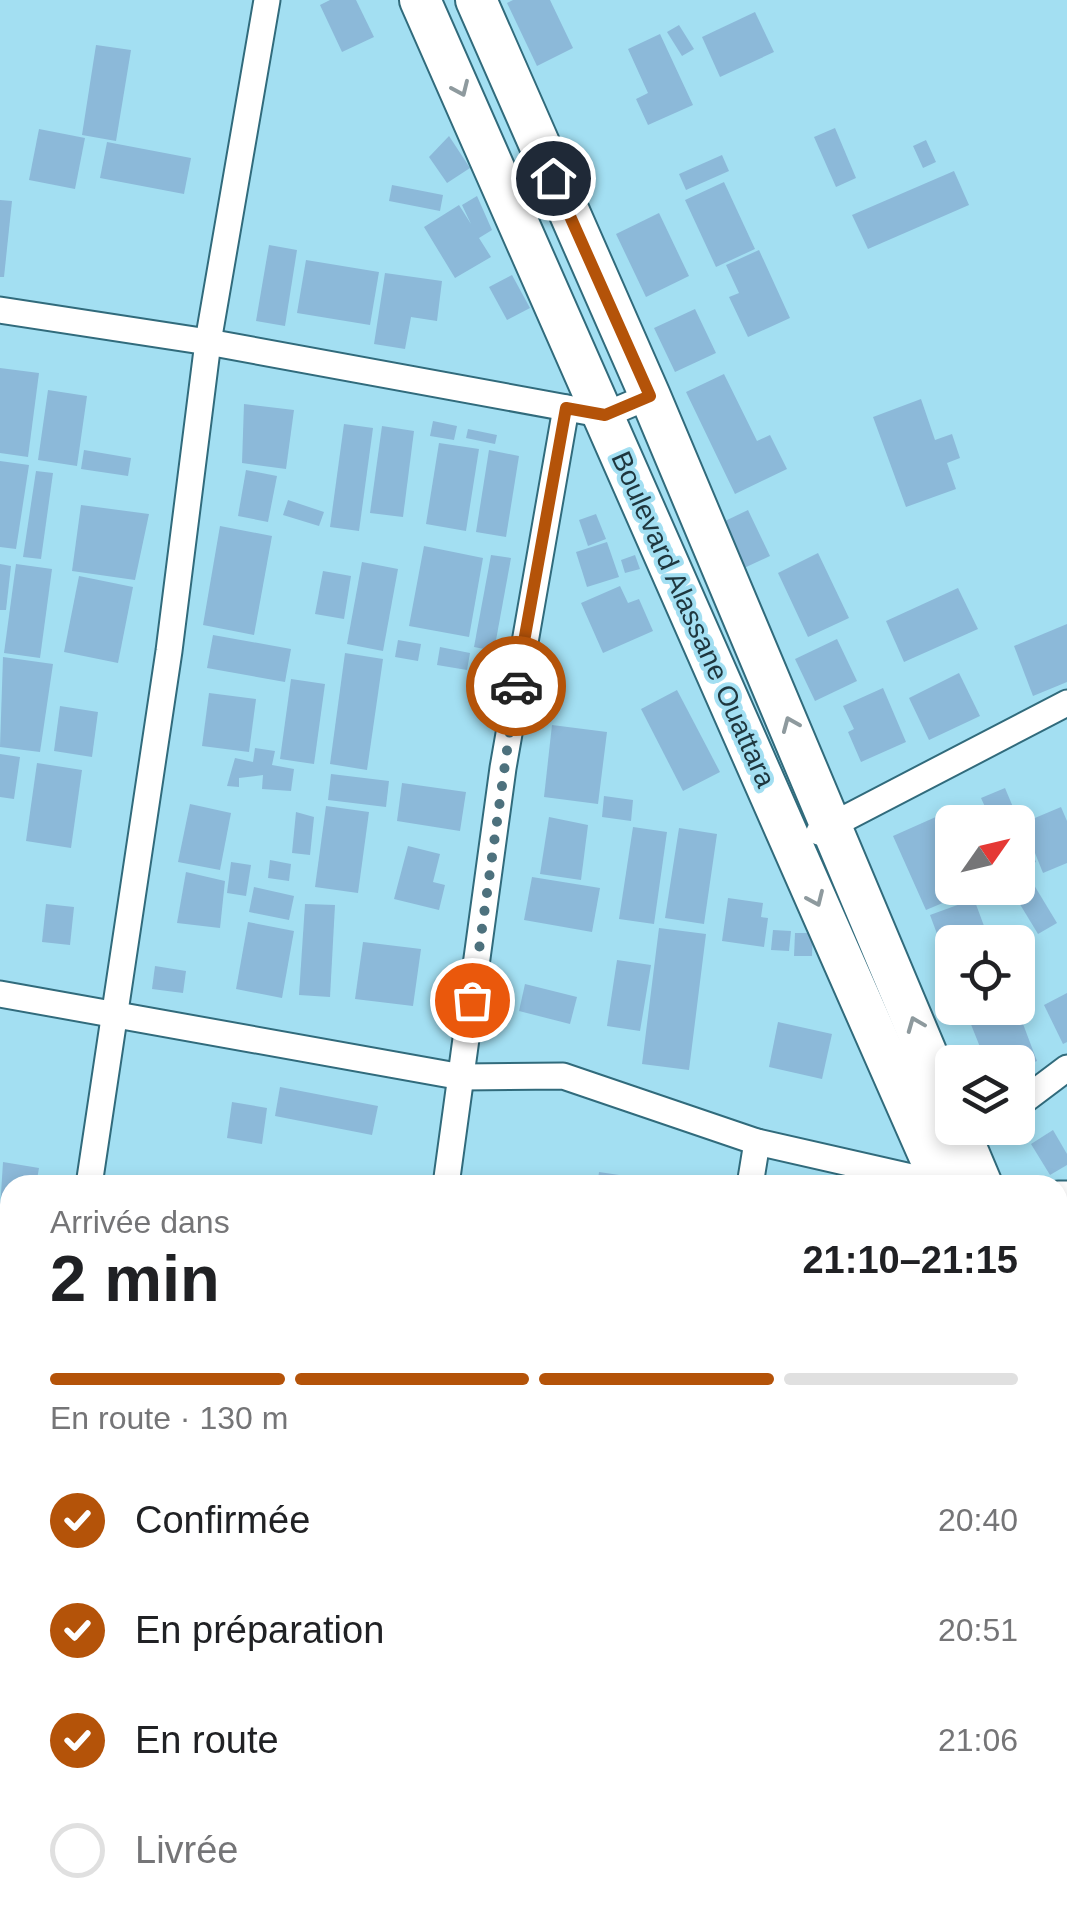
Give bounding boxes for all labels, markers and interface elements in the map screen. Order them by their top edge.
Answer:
one-way arrow [448,79,468,97]
pin [511,136,596,221]
icon: home [526,151,581,206]
street label: Boulevard Alassane Ouattara [605,447,782,792]
courier [466,636,566,736]
icon: car [489,659,544,714]
one-way arrow [782,716,802,734]
north arrow [935,805,1035,905]
map controls [935,805,1035,1145]
one-way arrow [804,889,824,907]
button: locate [935,925,1035,1025]
pin [430,958,515,1043]
icon: bag [445,973,500,1028]
one-way arrow [907,1016,927,1034]
button: layers [935,1045,1035,1145]
text: Arrivée dans [50,1204,230,1240]
text: 21:10–21:15 [802,1239,1018,1281]
text: 2 min [50,1242,220,1315]
text: En route · 130 m [50,1400,288,1436]
icon: check [50,1493,105,1548]
text: Confirmée [135,1499,310,1541]
text: 20:40 [938,1502,1018,1538]
icon: check [50,1603,105,1658]
text: En préparation [135,1609,384,1651]
text: 20:51 [938,1612,1018,1648]
icon: check [50,1713,105,1768]
text: En route [135,1719,279,1761]
text: 21:06 [938,1722,1018,1758]
text: Livrée [135,1829,239,1871]

